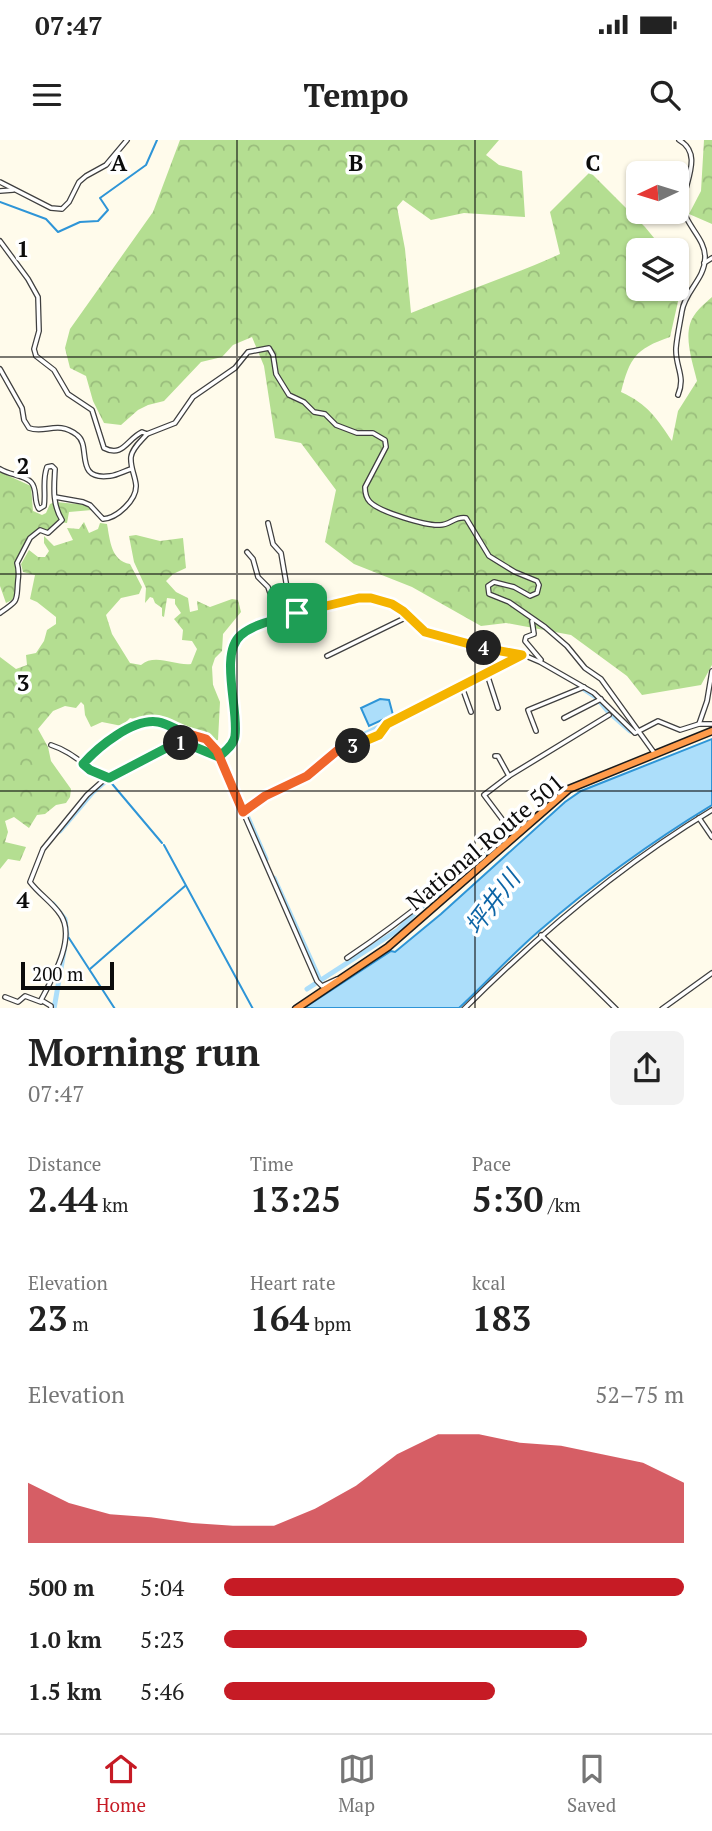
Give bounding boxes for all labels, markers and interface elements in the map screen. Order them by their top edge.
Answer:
text: 07:47 [35,8,103,42]
text: Tempo [304,74,408,116]
icon: menu [28,76,66,114]
icon: search [646,76,684,114]
text: A [111,147,128,178]
text: B [349,147,364,178]
text: C [586,147,601,178]
north arrow [626,161,690,224]
map controls [626,161,689,301]
text: 1 [17,233,30,264]
button: layers [626,238,689,301]
text: 2 [17,450,30,481]
pin [267,583,327,643]
icon: arrive [278,594,316,632]
pin: 4 [466,630,502,666]
text: 4 [478,635,489,660]
text: 3 [17,667,30,698]
pin: 1 [164,726,198,760]
pin: 3 [336,728,370,764]
text: 1 [175,730,186,755]
text: 3 [347,733,358,758]
street label: National Route 501 [400,767,570,917]
water label: 坪井川 [458,861,528,940]
text: 4 [17,884,30,915]
scale bar [21,959,114,991]
text: 200 m [32,961,83,986]
text: Morning run [28,1027,260,1077]
button: share [610,1031,684,1105]
text: 07:47 [28,1078,85,1109]
text: Distance [28,1151,101,1176]
text: Time [250,1151,293,1176]
text: Pace [472,1151,511,1176]
text: 2.44 [28,1176,98,1222]
text: 13:25 [250,1176,341,1222]
text: 5:30 [472,1176,543,1222]
text: km [98,1192,129,1217]
text: /km [543,1192,581,1217]
text: Elevation [28,1270,108,1295]
text: Heart rate [250,1270,335,1295]
text: kcal [472,1270,506,1295]
text: 23 [28,1295,68,1341]
text: 164 [250,1295,309,1341]
text: 183 [472,1295,531,1341]
text: m [68,1311,89,1336]
text: bpm [309,1311,351,1336]
text: Elevation [28,1379,125,1410]
text: 52–75 m [595,1379,684,1410]
text: 500 m [28,1572,94,1603]
text: 5:04 [140,1572,184,1603]
text: 1.0 km [28,1624,102,1655]
text: 5:23 [140,1624,184,1655]
text: 1.5 km [28,1676,102,1707]
text: 5:46 [140,1676,184,1707]
tab: Home [96,1750,146,1817]
tab: Map [338,1750,376,1817]
tab: Saved [567,1750,616,1817]

